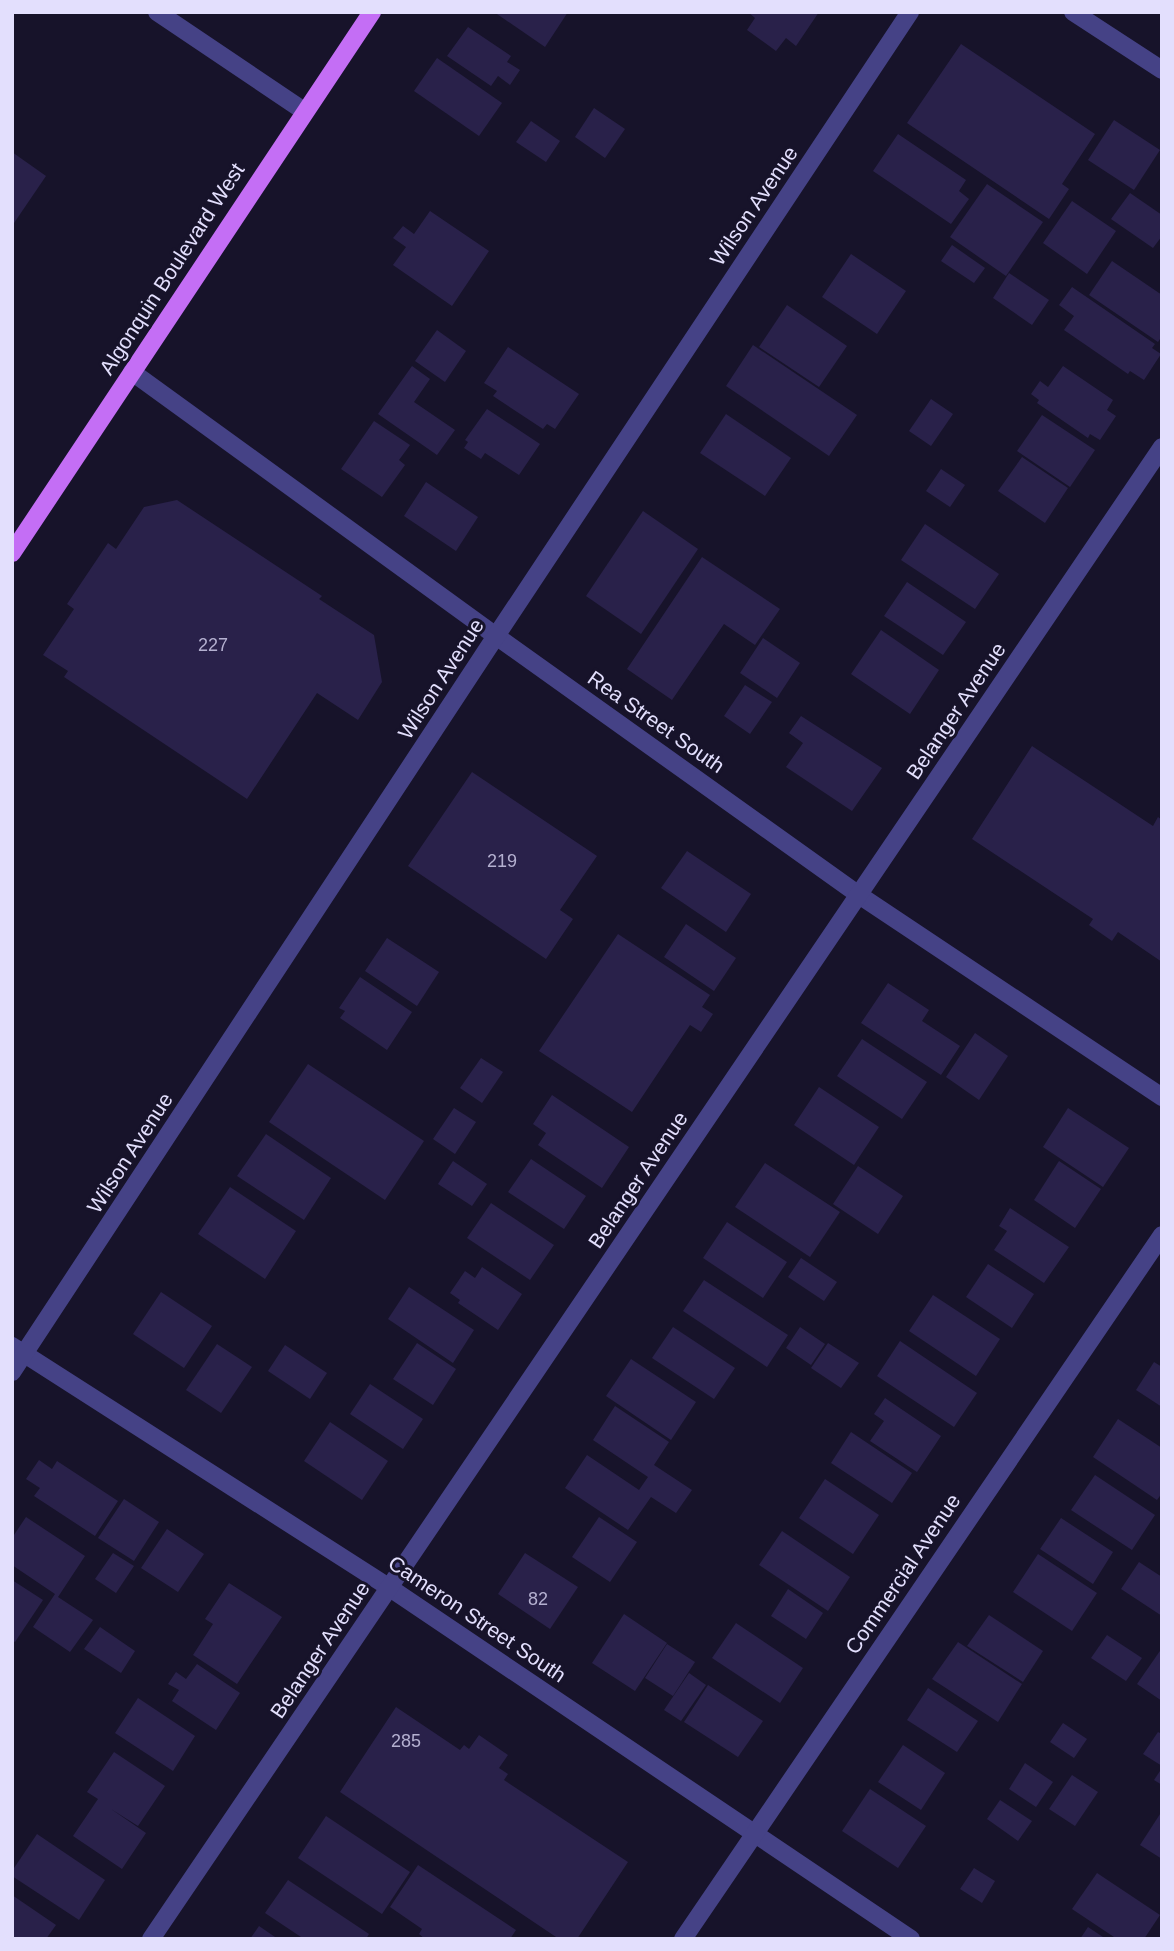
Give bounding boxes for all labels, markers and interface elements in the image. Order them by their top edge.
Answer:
street label: Wilson Avenue [705,142,802,270]
street label: Algonquin Boulevard West [95,159,249,379]
street label: Wilson Avenue [393,614,488,743]
house number: 227 [198,635,228,655]
street label: Belanger Avenue [901,638,1010,783]
street label: Rea Street South [584,666,729,777]
house number: 219 [487,851,517,871]
street label: Wilson Avenue [82,1088,177,1217]
street label: Belanger Avenue [583,1107,692,1252]
street label: Commercial Avenue [841,1490,965,1658]
street label: Cameron Street South [384,1551,570,1687]
street label: Belanger Avenue [265,1577,374,1722]
house number: 82 [528,1589,548,1609]
house number: 285 [391,1731,421,1751]

